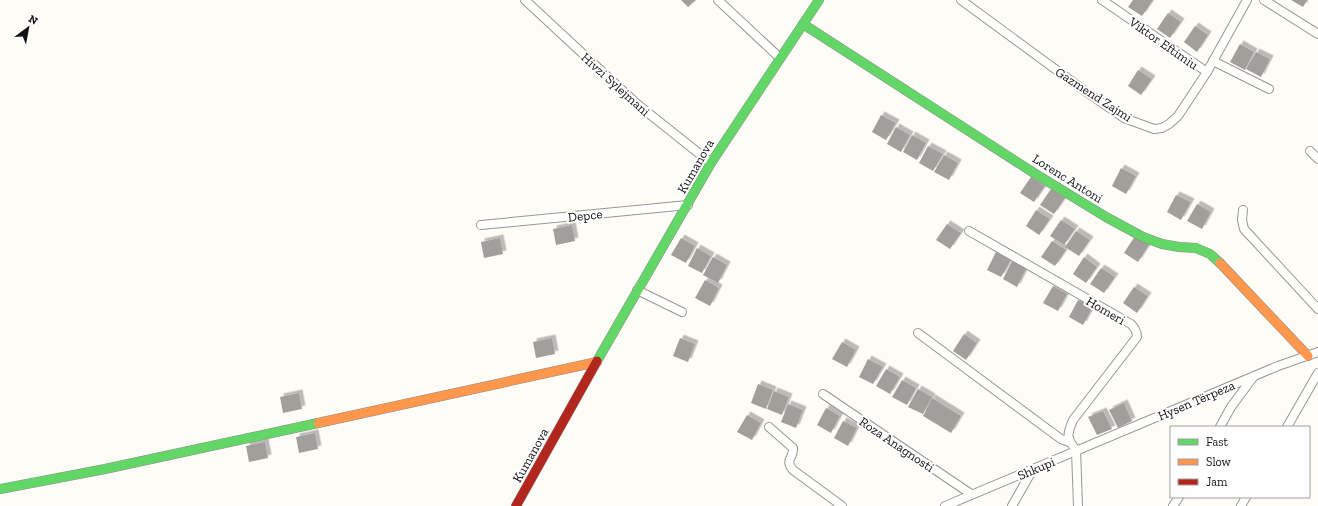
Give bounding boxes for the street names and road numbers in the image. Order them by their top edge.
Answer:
street label: Viktor Eftimiu [1126,14,1202,73]
street label: Hivzi Sylejmani [578,50,653,120]
street label: Gazmend Zajmi [1052,64,1135,126]
street label: Kumanova [674,136,717,196]
street label: Lorenc Antoni [1030,151,1106,206]
street label: Depce [567,206,603,225]
street label: Homeri [1084,293,1128,328]
street label: Hysen Tërpeza [1155,377,1238,423]
street label: Roza Anagnosti [856,414,937,475]
street label: Kumanova [509,425,552,485]
street label: Shkupi [1015,454,1057,483]

